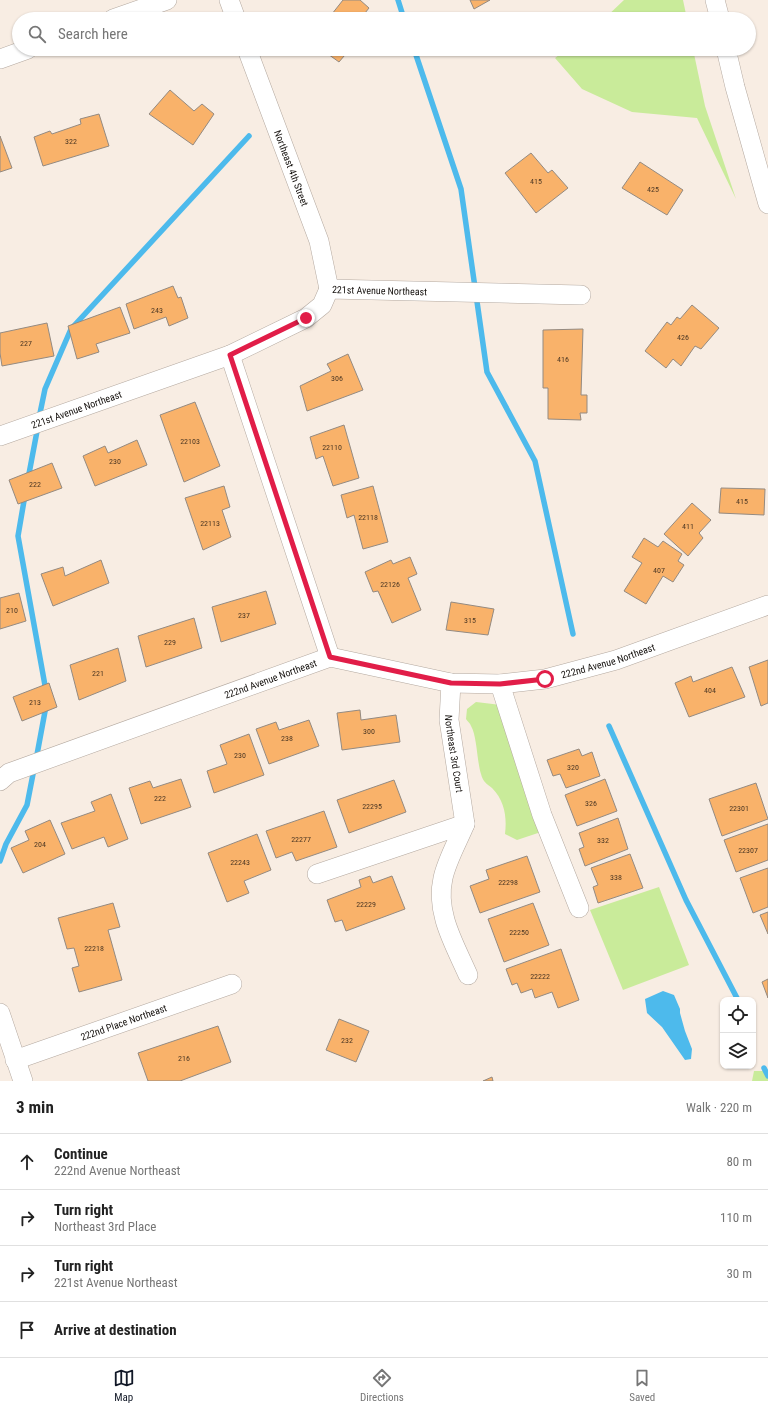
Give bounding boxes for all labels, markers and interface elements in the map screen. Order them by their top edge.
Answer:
search box [12,12,756,56]
icon: search [26,23,48,45]
text: Search here [58,25,128,43]
street label: Northeast 4th Street [272,129,310,208]
house number: 322 [65,137,77,146]
house number: 415 [530,177,542,186]
house number: 425 [647,185,659,194]
street label: 221st Avenue Northeast [332,284,427,297]
house number: 243 [151,306,163,315]
route end [297,309,315,327]
house number: 426 [677,333,689,342]
house number: 227 [20,339,32,348]
house number: 416 [557,355,569,364]
house number: 306 [331,374,343,383]
street label: 221st Avenue Northeast [30,389,123,431]
house number: 22103 [180,437,200,446]
house number: 22110 [322,443,342,452]
house number: 230 [109,457,121,466]
house number: 222 [29,480,41,489]
house number: 415 [736,497,748,506]
house number: 22118 [358,513,378,522]
house number: 22113 [200,519,220,528]
house number: 411 [682,522,694,531]
house number: 407 [653,566,665,575]
house number: 22126 [380,580,400,589]
house number: 210 [6,606,18,615]
house number: 237 [238,611,250,620]
house number: 315 [464,616,476,625]
house number: 229 [164,638,176,647]
street label: 222nd Avenue Northeast [560,641,656,680]
street label: 222nd Avenue Northeast [223,657,318,701]
house number: 221 [92,669,104,678]
route start [536,670,554,688]
house number: 404 [704,686,716,695]
house number: 213 [29,698,41,707]
street label: Northeast 3rd Court [443,714,465,793]
house number: 300 [363,727,375,736]
house number: 238 [281,734,293,743]
house number: 230 [234,751,246,760]
house number: 320 [567,763,579,772]
house number: 222 [154,794,166,803]
house number: 326 [585,799,597,808]
house number: 22295 [362,802,382,811]
house number: 22301 [729,804,749,813]
house number: 22277 [291,835,311,844]
house number: 332 [597,836,609,845]
house number: 204 [34,840,46,849]
house number: 22307 [738,846,758,855]
house number: 22243 [230,858,250,867]
house number: 338 [610,873,622,882]
house number: 22298 [498,878,518,887]
house number: 22229 [356,900,376,909]
house number: 22250 [509,928,529,937]
house number: 22218 [84,944,104,953]
house number: 22222 [530,972,550,981]
map controls [720,997,756,1069]
button: locate [720,997,756,1033]
street label: 222nd Place Northeast [79,1002,168,1043]
button: layers [720,1033,756,1069]
house number: 232 [341,1036,353,1045]
house number: 216 [178,1054,190,1063]
text: 3 min [16,1097,54,1117]
text: Walk · 220 m [686,1100,752,1115]
text: Continue [54,1145,108,1163]
icon: ahead [16,1151,38,1173]
text: 80 m [726,1154,752,1169]
text: 222nd Avenue Northeast [54,1163,180,1178]
text: Turn right [54,1201,113,1219]
icon: right [16,1207,38,1229]
text: 110 m [720,1210,752,1225]
text: Northeast 3rd Place [54,1219,156,1234]
text: Turn right [54,1257,113,1275]
icon: right [16,1263,38,1285]
text: 30 m [726,1266,752,1281]
text: 221st Avenue Northeast [54,1275,178,1290]
icon: arrive [16,1319,38,1341]
text: Arrive at destination [54,1321,177,1339]
tab: Map [113,1367,135,1404]
tab: Directions [360,1367,404,1404]
tab: Saved [629,1367,655,1404]

